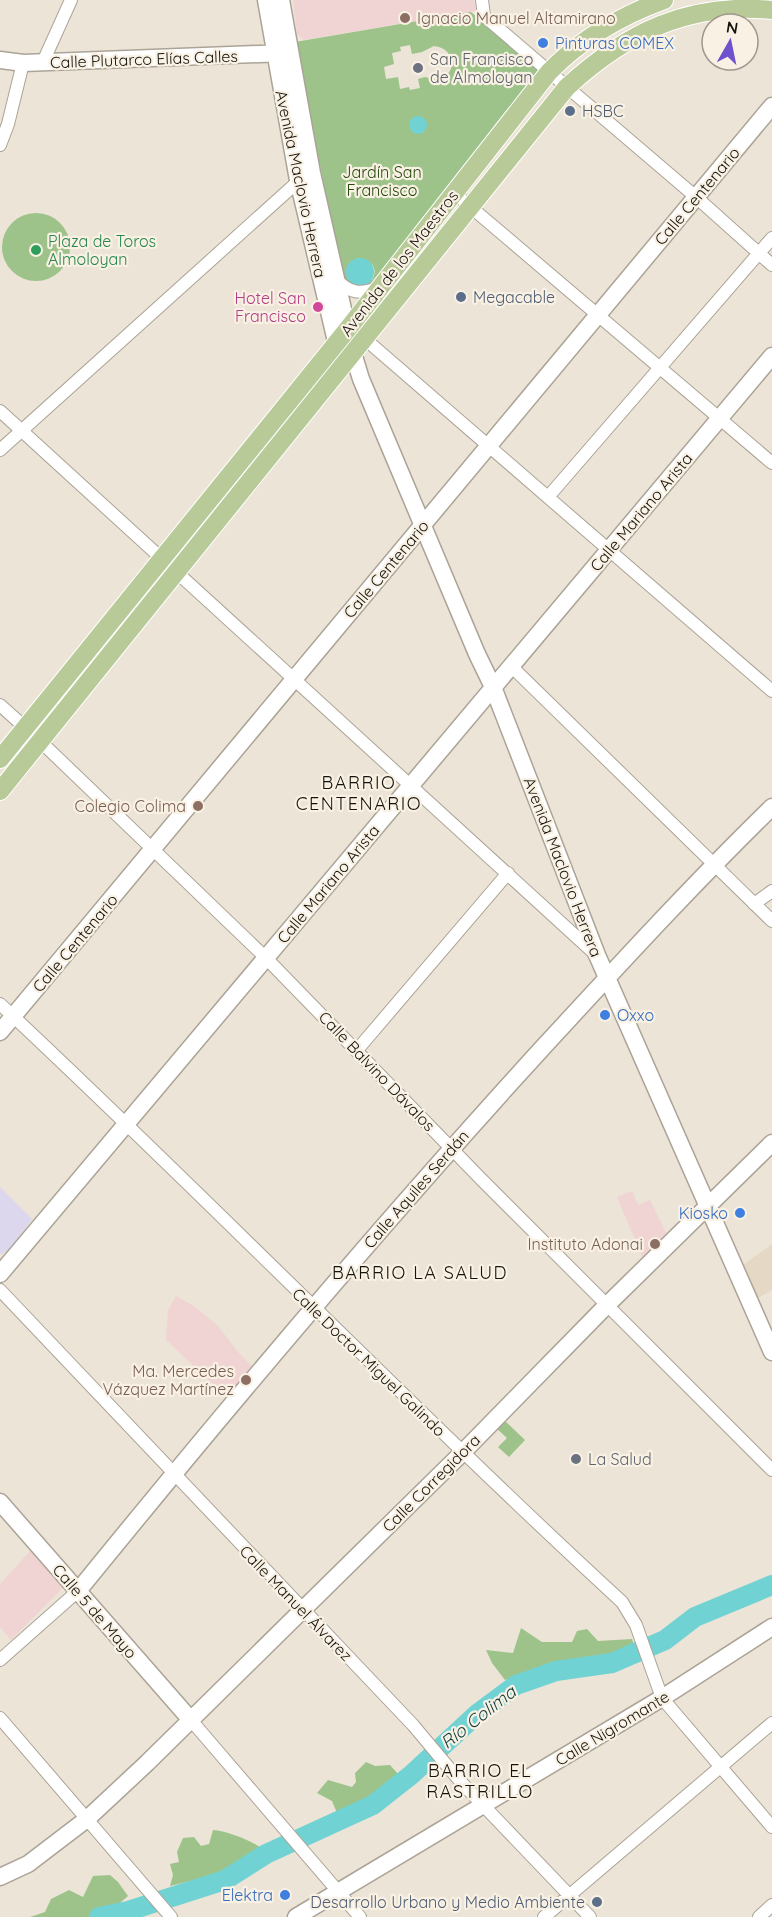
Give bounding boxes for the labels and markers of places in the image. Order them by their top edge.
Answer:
place label: Ignacio Manuel Altamirano [417,8,616,28]
marker: Ignacio Manuel Altamirano [398,11,412,25]
place label: Pinturas COMEX [555,33,674,53]
marker: Pinturas COMEX [536,36,550,50]
place label: San Francisco de Almoloyan [430,49,533,87]
marker: San Francisco de Almoloyan [411,61,425,75]
place label: HSBC [582,101,623,121]
marker: HSBC [563,104,577,118]
place label: Plaza de Toros Almoloyan [48,231,156,269]
marker: Plaza de Toros Almoloyan [29,243,43,257]
place label: Megacable [473,287,555,307]
place label: Hotel San Francisco [234,288,306,326]
marker: Megacable [454,290,468,304]
marker: Hotel San Francisco [311,300,325,314]
place label: Colegio Colima [74,796,186,816]
marker: Colegio Colima [191,799,205,813]
place label: Oxxo [617,1005,654,1025]
marker: Oxxo [598,1008,612,1022]
place label: Kiosko [679,1203,728,1223]
marker: Kiosko [733,1206,747,1220]
place label: Instituto Adonai [527,1234,643,1254]
marker: Instituto Adonai [648,1237,662,1251]
place label: Ma. Mercedes Vázquez Martínez [103,1361,234,1399]
marker: Ma. Mercedes Vázquez Martínez [239,1373,253,1387]
place label: La Salud [588,1449,652,1469]
marker: La Salud [569,1452,583,1466]
place label: Elektra [222,1885,273,1905]
marker: Elektra [278,1888,292,1902]
place label: Desarrollo Urbano y Medio Ambiente [310,1892,585,1912]
marker: Desarrollo Urbano y Medio Ambiente [590,1895,604,1909]

